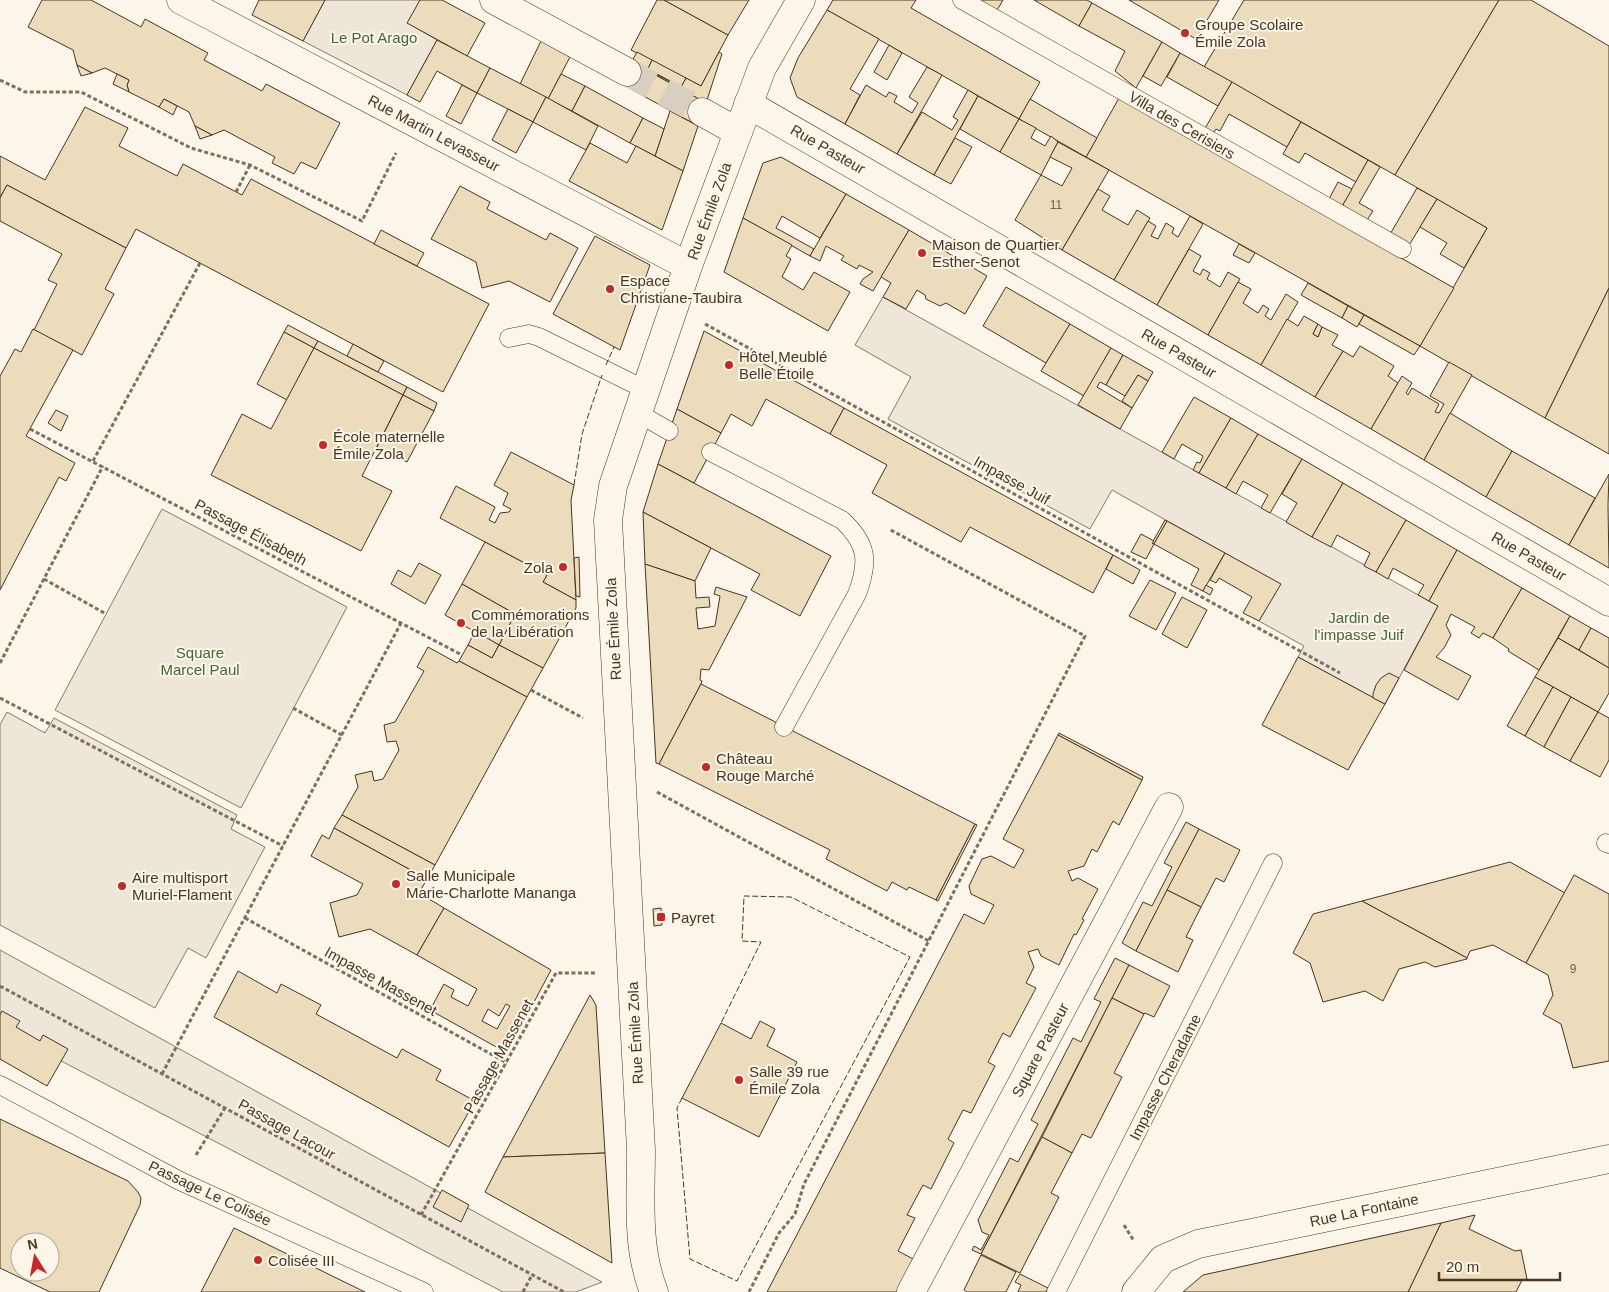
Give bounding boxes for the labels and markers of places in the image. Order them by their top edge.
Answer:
place label: Groupe Scolaire Émile Zola [1195,16,1303,50]
marker: Groupe Scolaire Émile Zola [1179,27,1191,39]
place label: Maison de Quartier Esther-Senot [932,236,1060,270]
marker: Maison de Quartier Esther-Senot [916,247,928,259]
place label: Espace Christiane-Taubira [620,272,742,306]
marker: Espace Christiane-Taubira [604,283,616,295]
place label: Hôtel Meublé Belle Étoile [739,348,827,382]
marker: Hôtel Meublé Belle Étoile [723,359,735,371]
place label: École maternelle Émile Zola [333,428,445,462]
marker: École maternelle Émile Zola [317,439,329,451]
place label: Zola [524,559,554,576]
marker: Zola [557,561,569,573]
place label: Commémorations de la Libération [471,606,589,640]
marker: Commémorations de la Libération [455,617,467,629]
place label: Château Rouge Marché [716,750,814,784]
marker: Château Rouge Marché [700,761,712,773]
place label: Salle Municipale Marie-Charlotte Mananga [406,867,577,901]
place label: Aire multisport Muriel-Flament [132,869,233,903]
marker: Salle Municipale Marie-Charlotte Mananga [390,878,402,890]
marker: Aire multisport Muriel-Flament [116,880,128,892]
place label: Payret [671,909,715,926]
marker: Payret [655,911,667,923]
place label: Salle 39 rue Émile Zola [749,1063,829,1097]
marker: Salle 39 rue Émile Zola [733,1074,745,1086]
place label: Colisée III [268,1252,335,1269]
marker: Colisée III [252,1254,264,1266]

